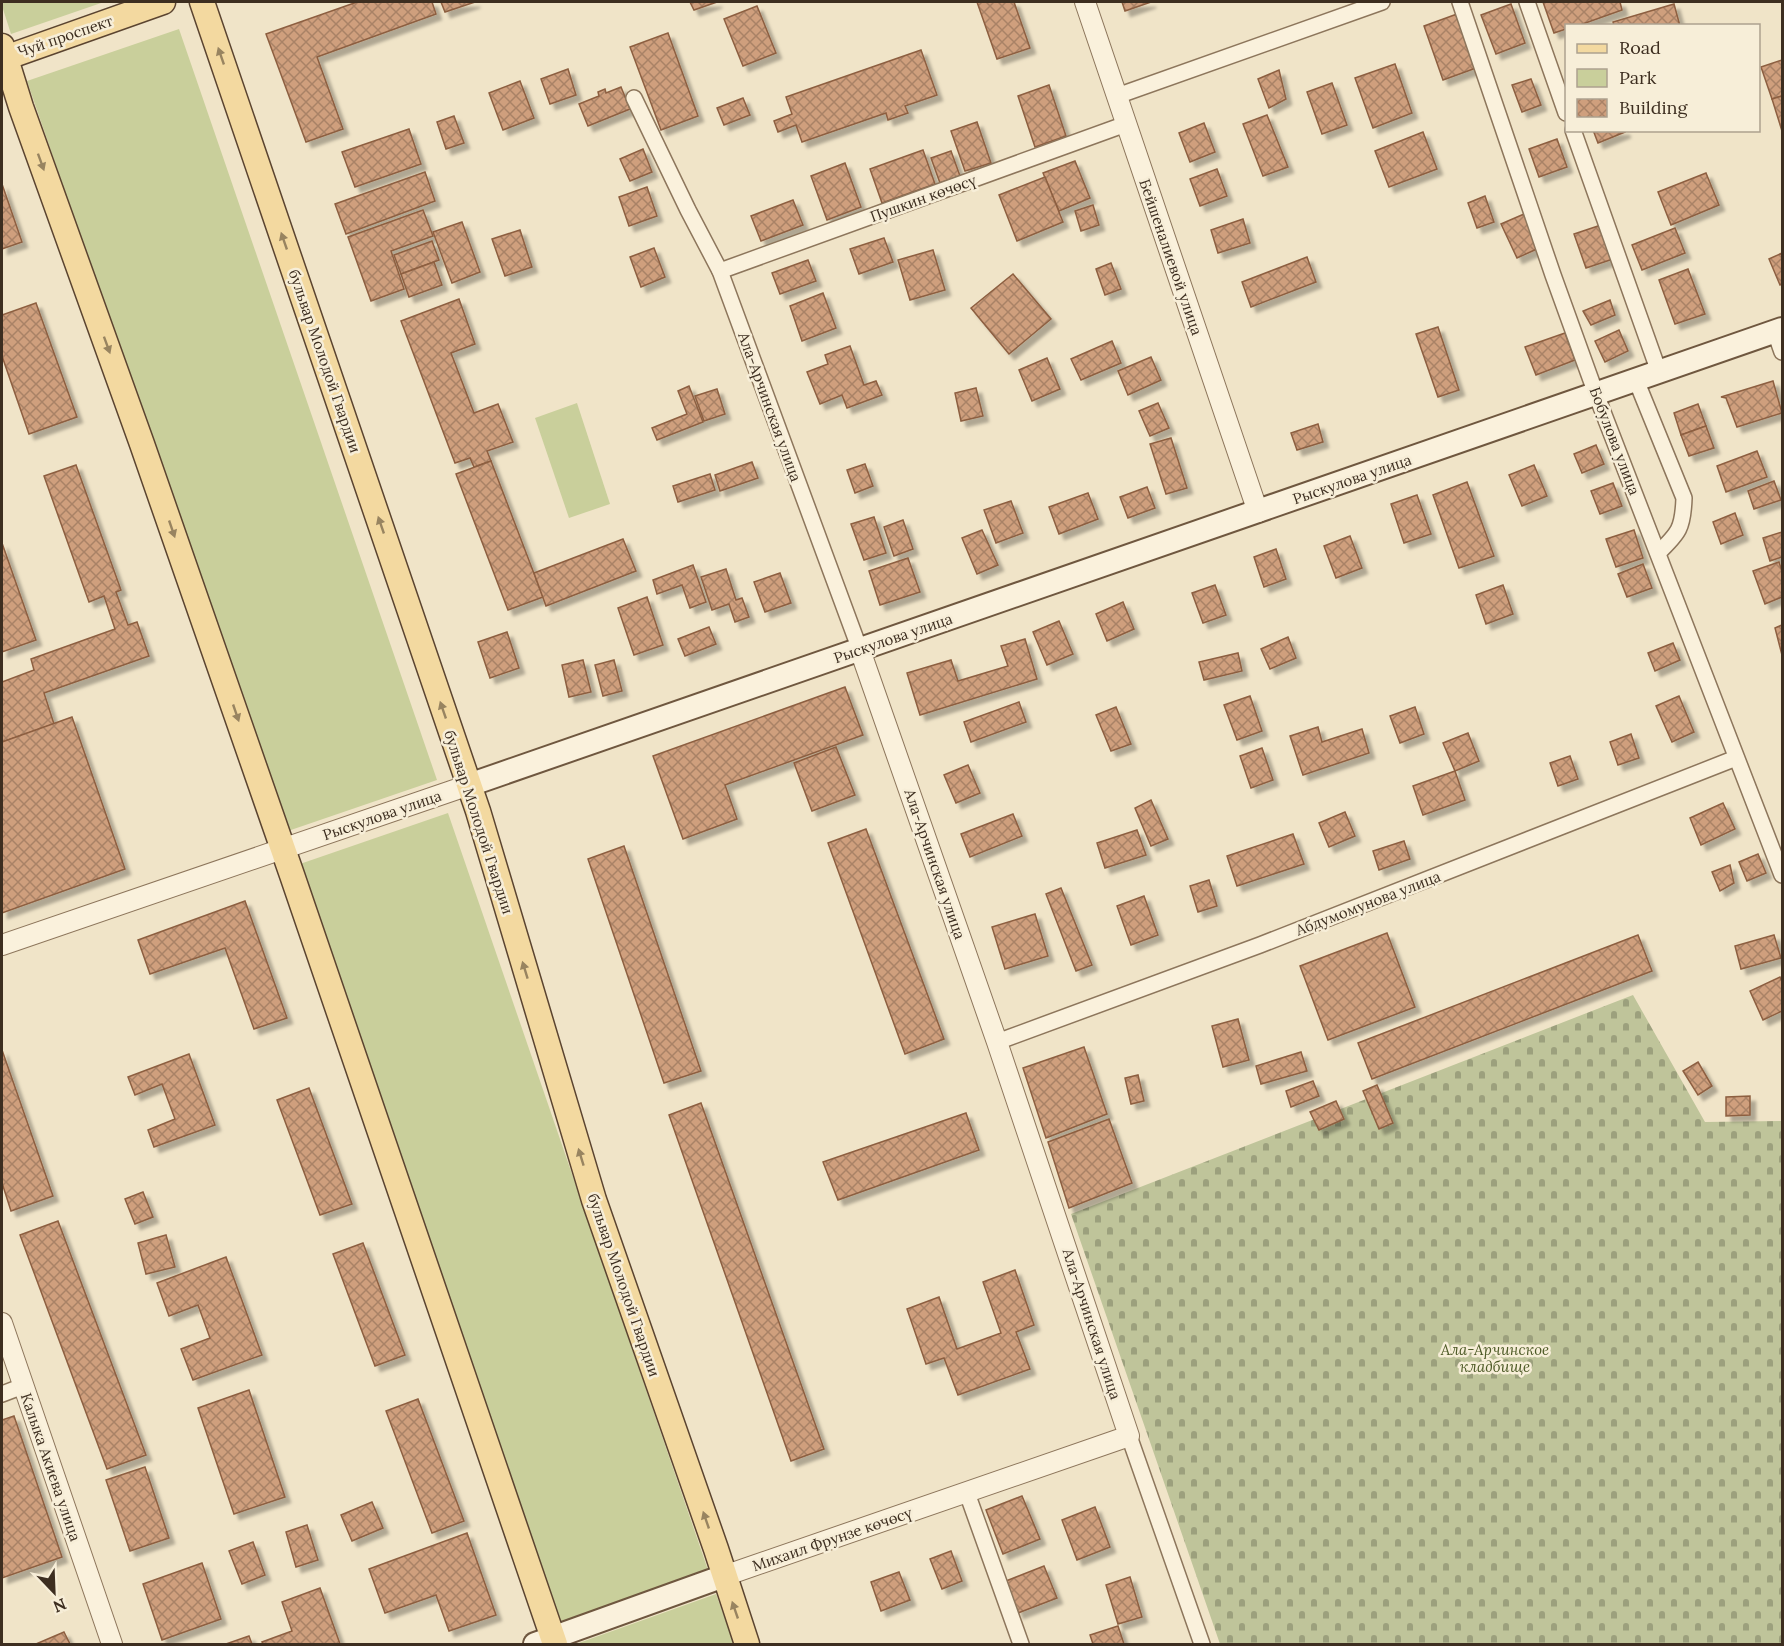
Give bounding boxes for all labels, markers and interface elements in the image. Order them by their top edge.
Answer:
street label: Чуй проспект [15,11,116,61]
legend [1565,24,1760,132]
text: Road [1619,36,1661,59]
one-way arrow [215,47,225,65]
text: Park [1619,66,1657,89]
text: Building [1619,96,1689,119]
one-way arrow [37,153,47,171]
street label: Пушкин көчөсү [867,170,979,226]
street label: Бейшеналиевой улица [1135,176,1207,338]
one-way arrow [278,232,288,250]
street label: бульвар Молодой Гвардии [285,267,365,455]
street label: Ала-Арчинская улица [734,329,806,484]
one-way arrow [103,336,113,354]
street label: Бобулова улица [1586,384,1644,498]
street label: Рыскулова улица [1290,450,1414,508]
one-way arrow [375,516,385,534]
one-way arrow [168,520,177,538]
street label: Рыскулова улица [831,609,955,667]
one-way arrow [438,701,448,719]
one-way arrow [231,704,241,722]
street label: бульвар Молодой Гвардии [440,728,518,916]
street label: Ала-Арчинская улица [900,785,970,942]
street label: Рыскулова улица [320,786,444,844]
street label: Абдумомунова улица [1292,866,1443,940]
one-way arrow [520,961,529,979]
one-way arrow [576,1148,585,1166]
street label: бульвар Молодой Гвардии [584,1191,664,1379]
street label: Ала-Арчинская улица [1058,1245,1125,1402]
park label: Ала-Арчинское кладбище [1440,1340,1549,1376]
street label: Калыка Акиева улица [17,1390,85,1544]
street label: Михаил Фрунзе көчөсү [750,1503,915,1575]
one-way arrow [700,1511,710,1529]
north arrow [24,1562,84,1622]
text: N [50,1594,69,1617]
one-way arrow [730,1601,739,1619]

